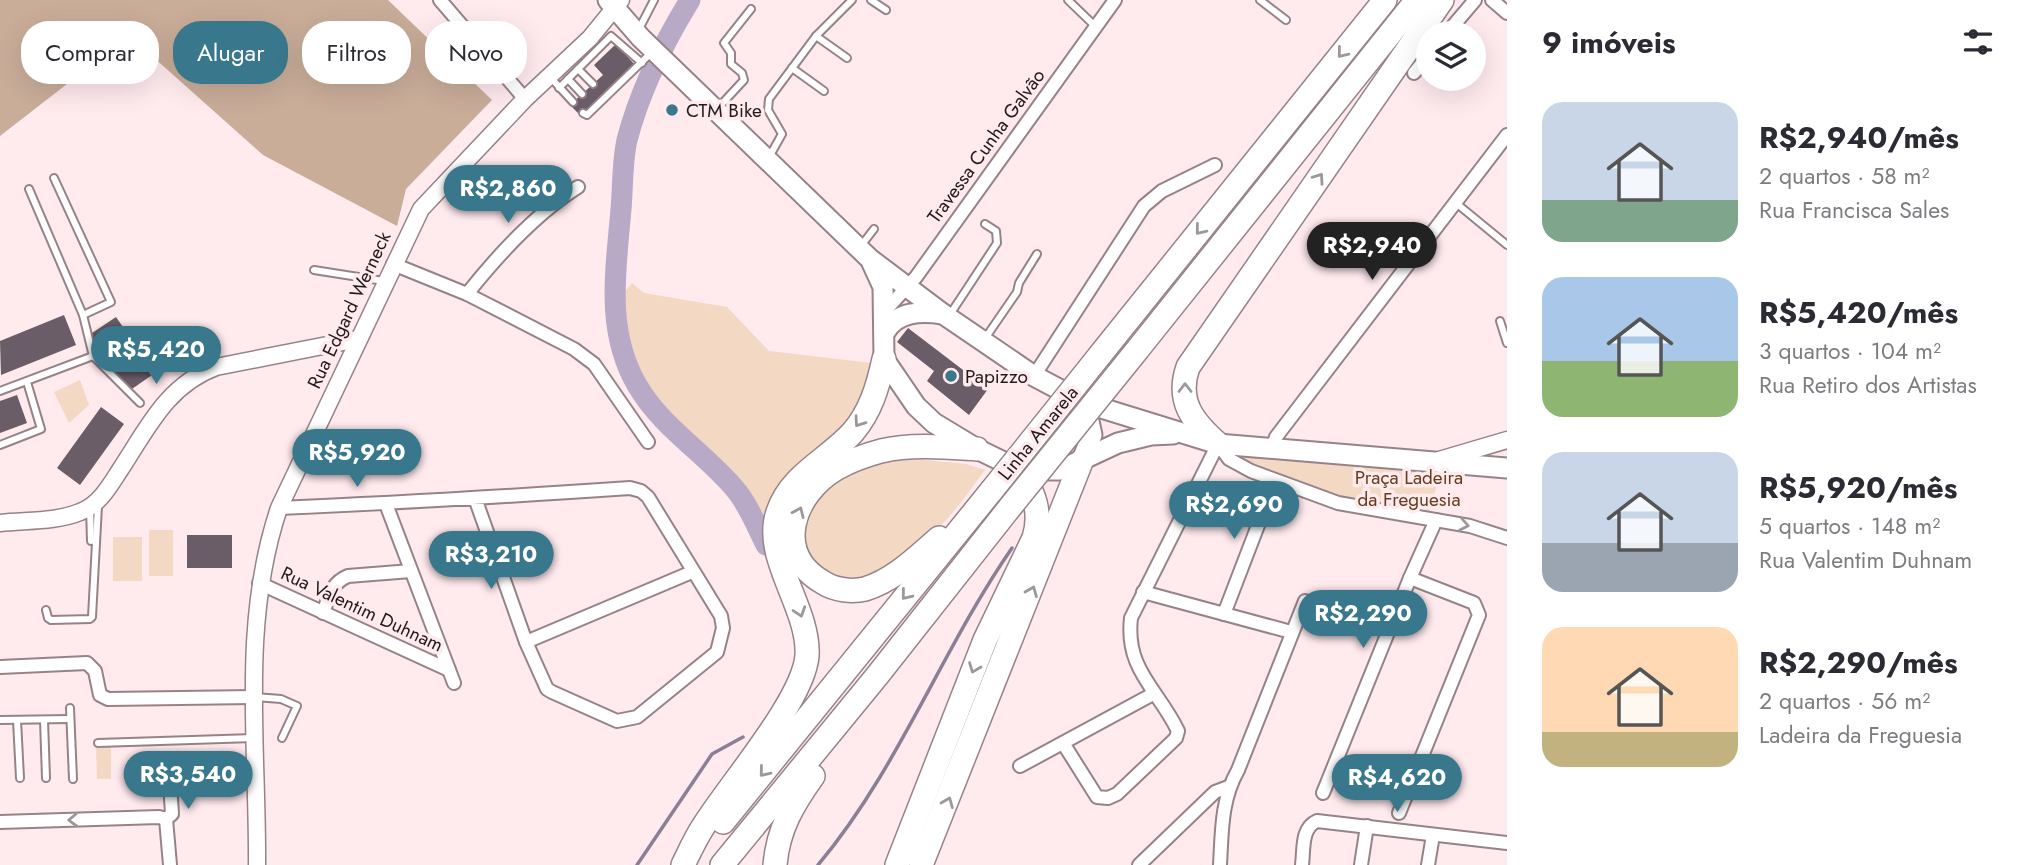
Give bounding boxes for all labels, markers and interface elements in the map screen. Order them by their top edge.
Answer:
chip: Comprar [21,21,159,84]
chip: Alugar [173,21,288,84]
chip: Filtros [302,21,411,84]
chip: Novo [425,21,527,84]
map controls [1416,21,1486,91]
button: layers [1416,21,1486,91]
text: 9 imóveis [1542,21,1676,64]
icon: filters [1959,23,1997,61]
one-way arrow [1338,45,1351,57]
street label: Travessa Cunha Galvão [921,63,1051,229]
place label: CTM Bike [686,97,762,124]
marker: CTM Bike [664,102,680,118]
text: R$2,940/mês [1759,116,1959,159]
icon: home [1598,130,1682,214]
text: 2 quartos · 58 m² [1759,159,1930,193]
pin: R$2,860 [443,166,573,225]
text: R$2,860 [460,171,556,205]
one-way arrow [1311,173,1323,186]
text: Rua Francisca Sales [1759,193,1949,227]
one-way arrow [1196,222,1208,235]
pin: R$2,940 [1307,222,1437,282]
street label: Rua Edgard Werneck [301,226,398,393]
text: R$2,940 [1323,228,1421,262]
text: R$5,420/mês [1759,291,1958,334]
icon: home [1598,305,1682,389]
pin: R$5,420 [91,326,221,386]
text: R$5,420 [107,332,205,366]
text: 3 quartos · 104 m² [1759,334,1941,368]
place label: Papizzo [965,363,1028,390]
marker: Papizzo [943,368,959,384]
text: Rua Retiro dos Artistas [1759,368,1977,402]
street label: Linha Amarela [992,380,1084,486]
one-way arrow [1177,382,1193,393]
one-way arrow [855,414,867,427]
pin: R$5,920 [292,430,422,489]
text: R$5,920 [308,435,406,469]
park label: Praça Ladeira da Freguesia [1355,464,1463,513]
text: R$5,920/mês [1759,466,1957,509]
icon: home [1598,480,1682,564]
pin: R$2,690 [1169,482,1299,541]
text: R$2,690 [1185,487,1283,521]
one-way arrow [791,507,805,519]
text: 5 quartos · 148 m² [1759,509,1940,543]
one-way arrow [1458,517,1470,532]
pin: R$3,210 [426,532,556,591]
text: R$3,210 [445,537,537,571]
text: Rua Valentim Duhnam [1759,543,1972,577]
street label: Rua Valentim Duhnam [276,560,448,658]
one-way arrow [1024,585,1038,597]
one-way arrow [902,588,915,600]
pin: R$2,290 [1298,590,1428,650]
text: R$2,290 [1314,596,1412,630]
one-way arrow [792,605,806,618]
text: R$2,290/mês [1759,641,1958,684]
icon: home [1598,655,1682,739]
one-way arrow [969,661,983,673]
text: 2 quartos · 56 m² [1759,684,1930,718]
text: Ladeira da Freguesia [1759,718,1962,752]
pin: R$3,540 [123,752,253,811]
pin: R$4,620 [1332,754,1462,814]
text: R$3,540 [140,757,236,791]
text: R$4,620 [1348,760,1446,794]
one-way arrow [759,765,772,777]
one-way arrow [939,797,953,809]
one-way arrow [68,812,79,827]

